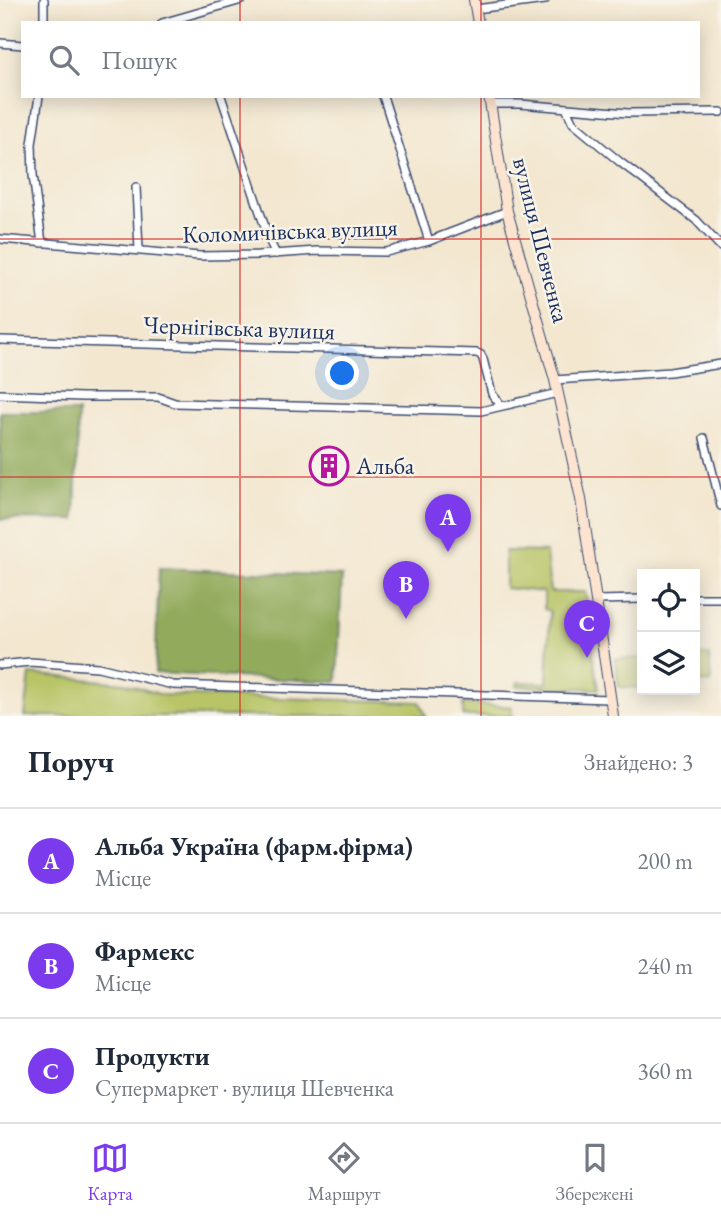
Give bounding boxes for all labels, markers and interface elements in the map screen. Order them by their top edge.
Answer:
search box [21,21,700,98]
icon: search [45,41,83,79]
text: Пошук [101,43,177,77]
street label: вулиця Шевченка [506,154,577,326]
street label: Коломичівська вулиця [182,211,399,250]
street label: Чернігівська вулиця [142,309,336,346]
your location [325,356,359,390]
building icon: Альба [308,445,350,487]
place label: Альба [355,450,415,481]
pin: A [425,494,471,552]
pin: B [383,561,429,619]
map controls [637,569,700,695]
button: locate [637,569,700,632]
pin: C [564,600,610,658]
button: layers [637,632,700,695]
text: Поруч [28,742,114,781]
text: Знайдено: 3 [584,747,693,777]
text: Альба Україна (фарм.фірма) [95,829,413,863]
text: A [43,846,59,876]
text: 200 m [637,846,693,876]
text: Місце [95,863,151,893]
text: Фармекс [95,934,194,968]
text: B [44,951,58,981]
text: 240 m [637,951,693,981]
text: Місце [95,968,151,998]
text: Продукти [95,1039,210,1073]
text: C [43,1056,59,1086]
text: 360 m [637,1056,693,1086]
text: Супермаркет · вулиця Шевченка [95,1073,394,1103]
tab: Карта [87,1139,133,1206]
tab: Маршрут [308,1139,381,1206]
tab: Збережені [556,1139,634,1206]

